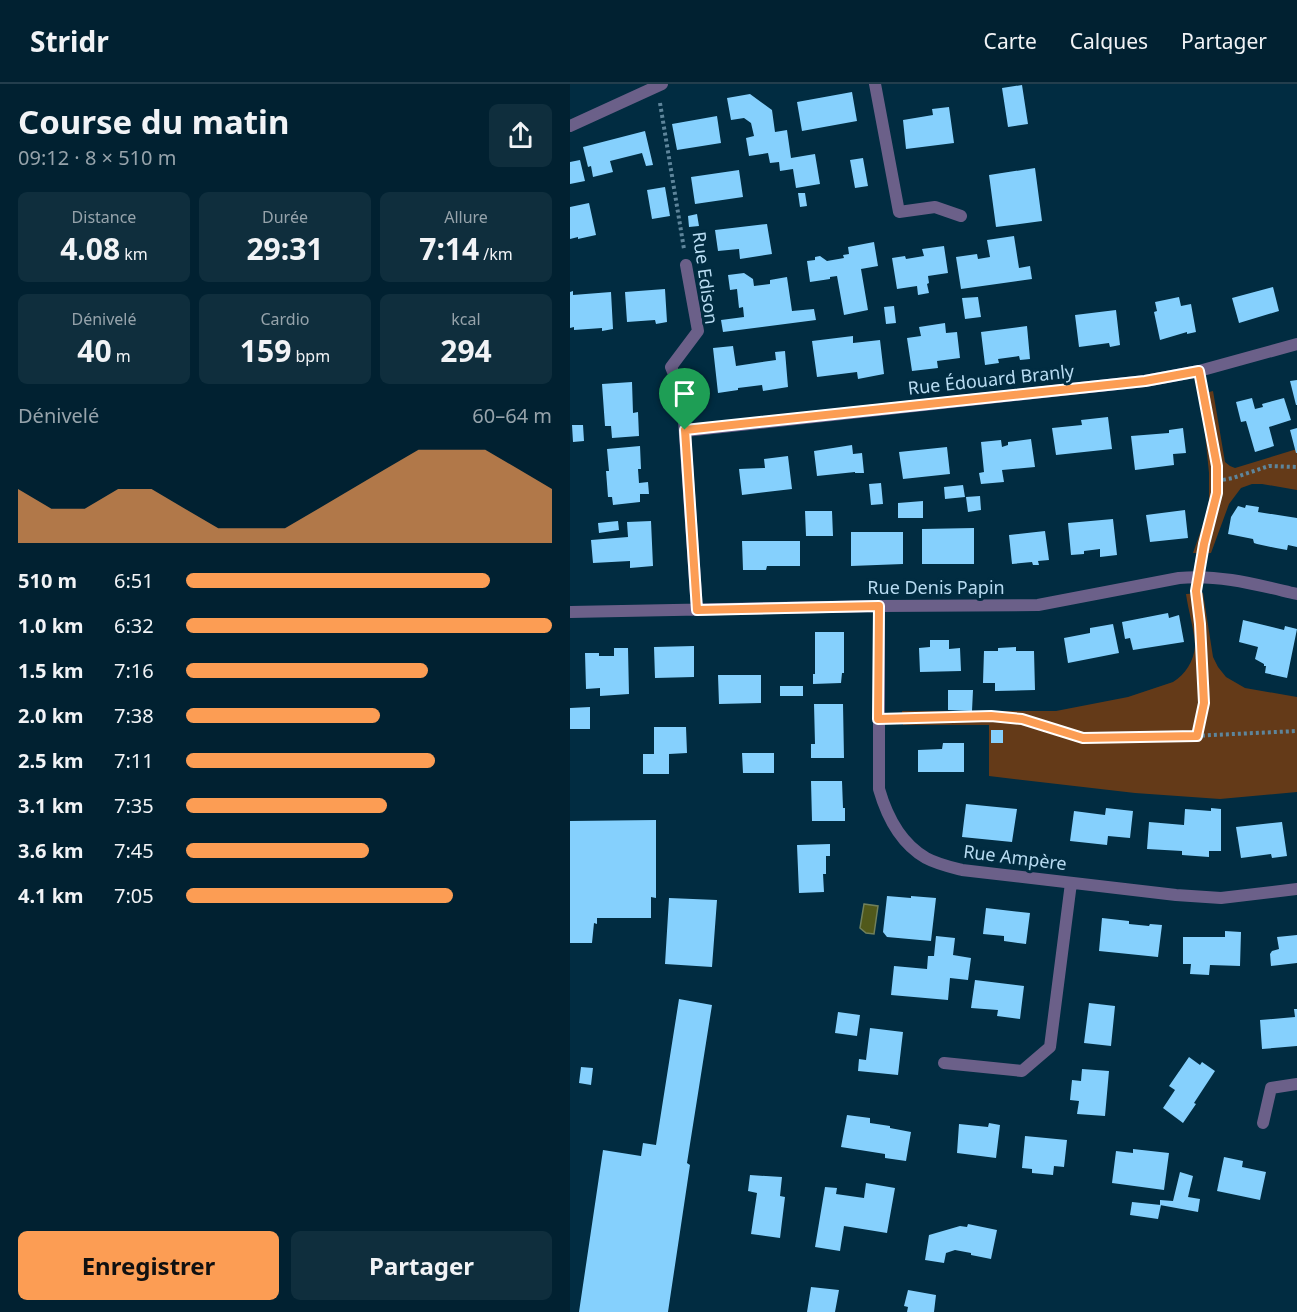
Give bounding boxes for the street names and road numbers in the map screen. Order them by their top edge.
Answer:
street label: Rue Edison [688,230,724,326]
street label: Rue Édouard Branly [907,358,1076,400]
street label: Rue Denis Papin [867,575,1005,599]
street label: Rue Ampère [962,839,1068,875]

